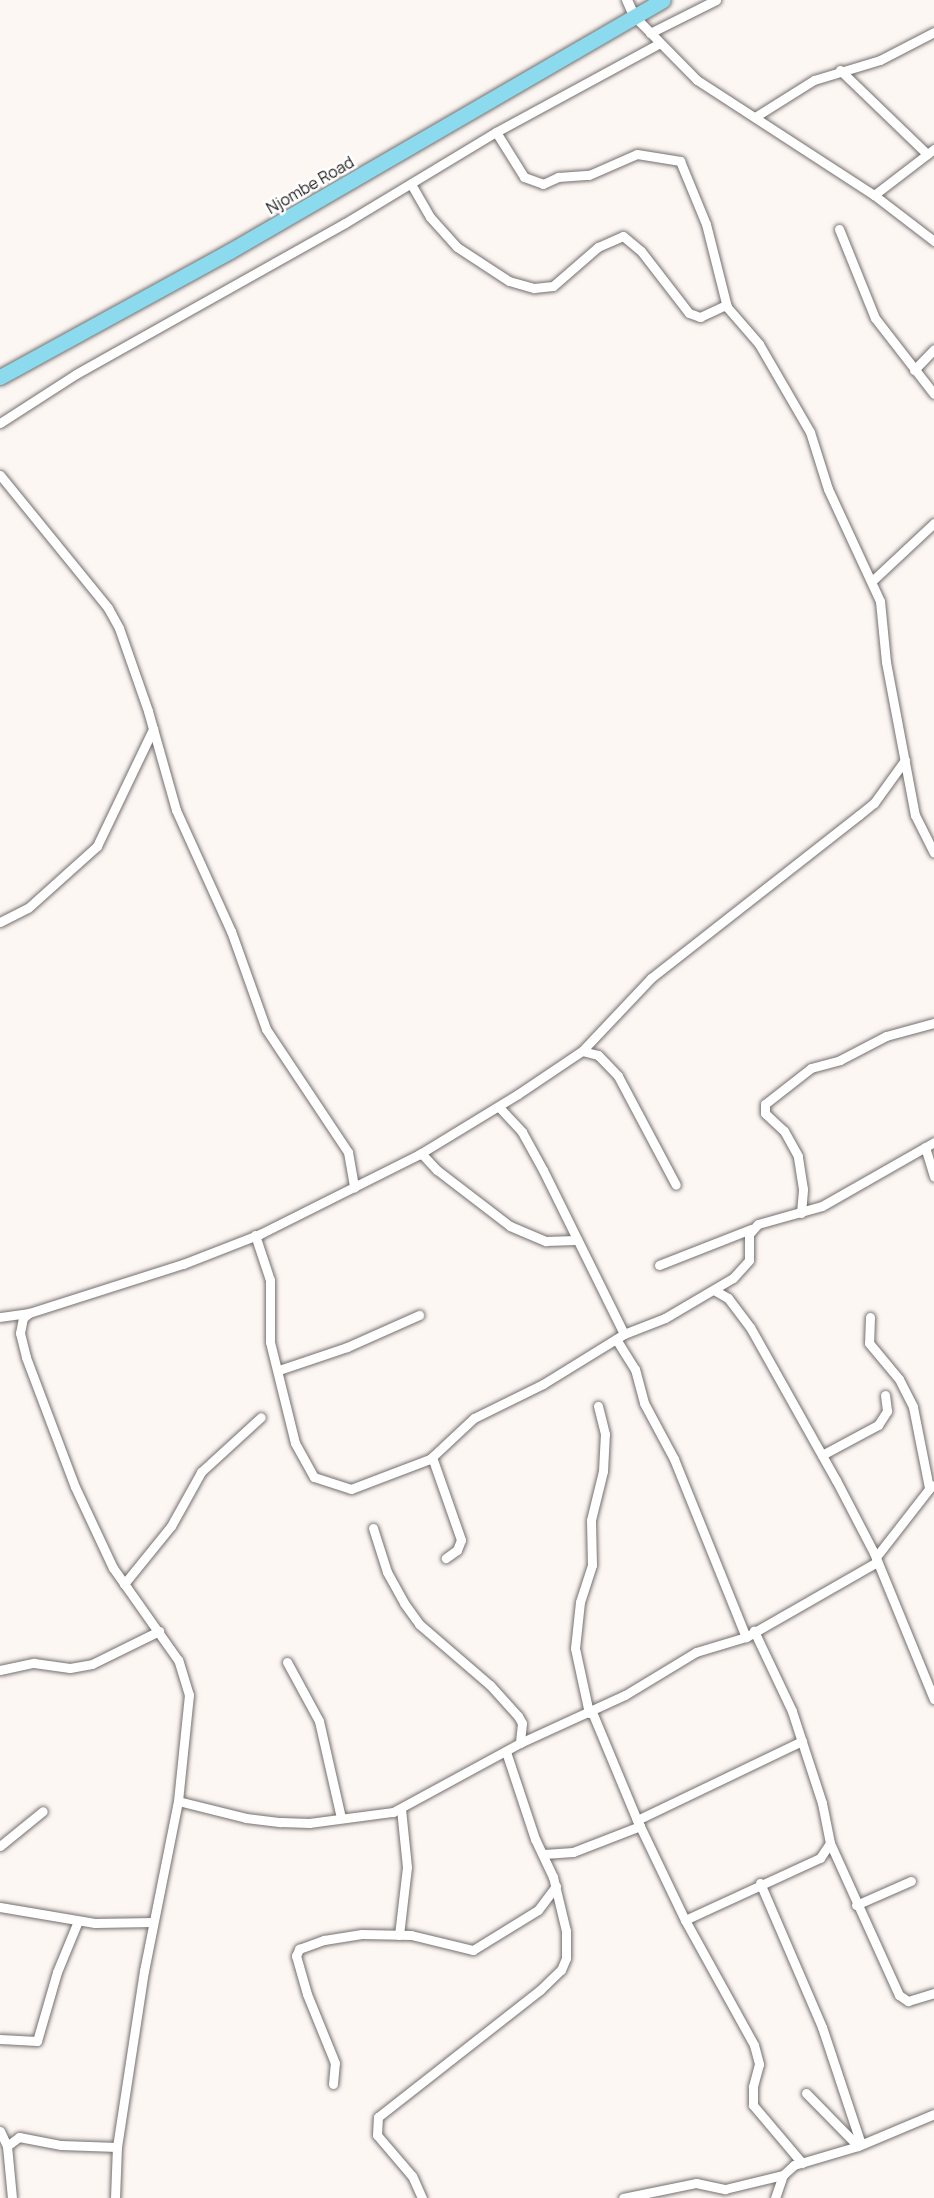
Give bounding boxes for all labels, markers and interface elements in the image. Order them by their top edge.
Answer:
street label: Njombe Road [263,152,357,218]

